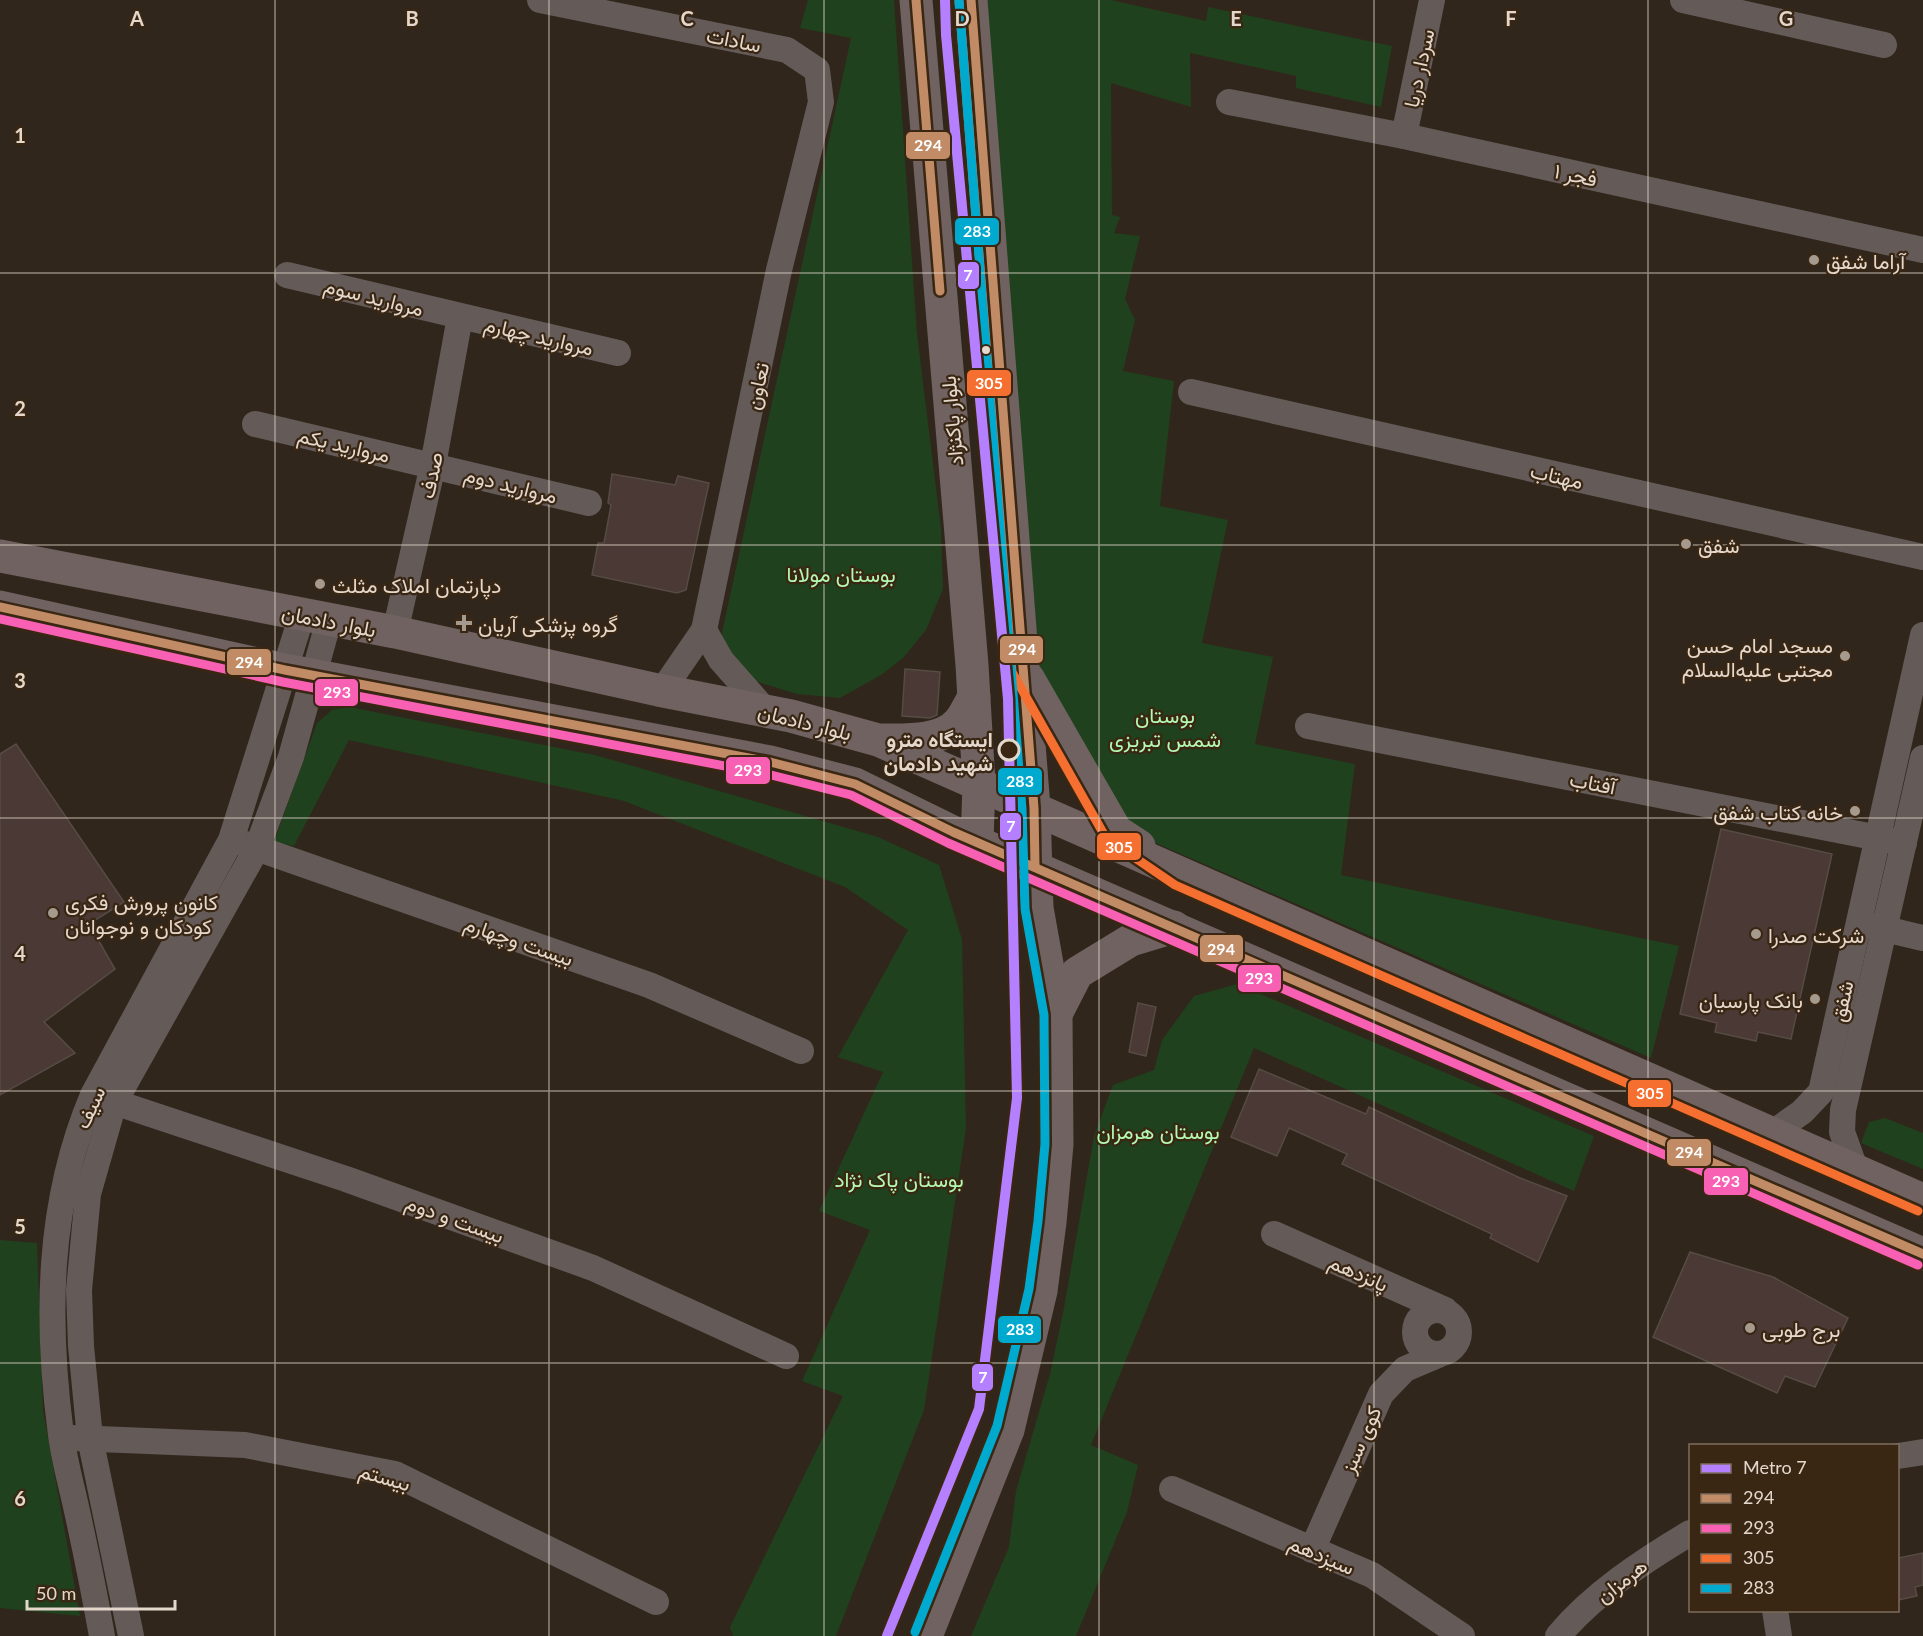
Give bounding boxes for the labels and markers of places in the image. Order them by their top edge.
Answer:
place label: آراما شفق [1826,248,1907,275]
marker: آراما شفق [1807,253,1821,267]
unlabelled marker [980,344,992,356]
place label: شفق [1698,532,1739,558]
marker: شفق [1679,537,1693,551]
place label: دپارتمان املاک مثلث [332,572,501,600]
marker: دپارتمان املاک مثلث [313,577,327,591]
place label: گروه پزشکی آریان [478,611,618,639]
marker: گروه پزشکی آریان [455,614,473,632]
place label: مسجد امام حسن مجتبی علیه‌السلام [1682,632,1833,684]
marker: مسجد امام حسن مجتبی علیه‌السلام [1838,649,1852,663]
place label: ایستگاه مترو شهید دادمان [884,726,993,777]
marker: ایستگاه مترو شهید دادمان [998,739,1020,761]
place label: خانه کتاب شفق [1713,799,1843,825]
marker: خانه کتاب شفق [1848,804,1862,818]
place label: کانون پرورش فکری کودکان و نوجوانان [65,889,218,940]
marker: کانون پرورش فکری کودکان و نوجوانان [46,906,60,920]
place label: شرکت صدرا [1768,922,1864,949]
marker: شرکت صدرا [1749,927,1763,941]
place label: بانک پارسیان [1699,987,1803,1015]
marker: بانک پارسیان [1808,992,1822,1006]
place label: برج طوبی [1762,1316,1841,1344]
marker: برج طوبی [1743,1321,1757,1335]

